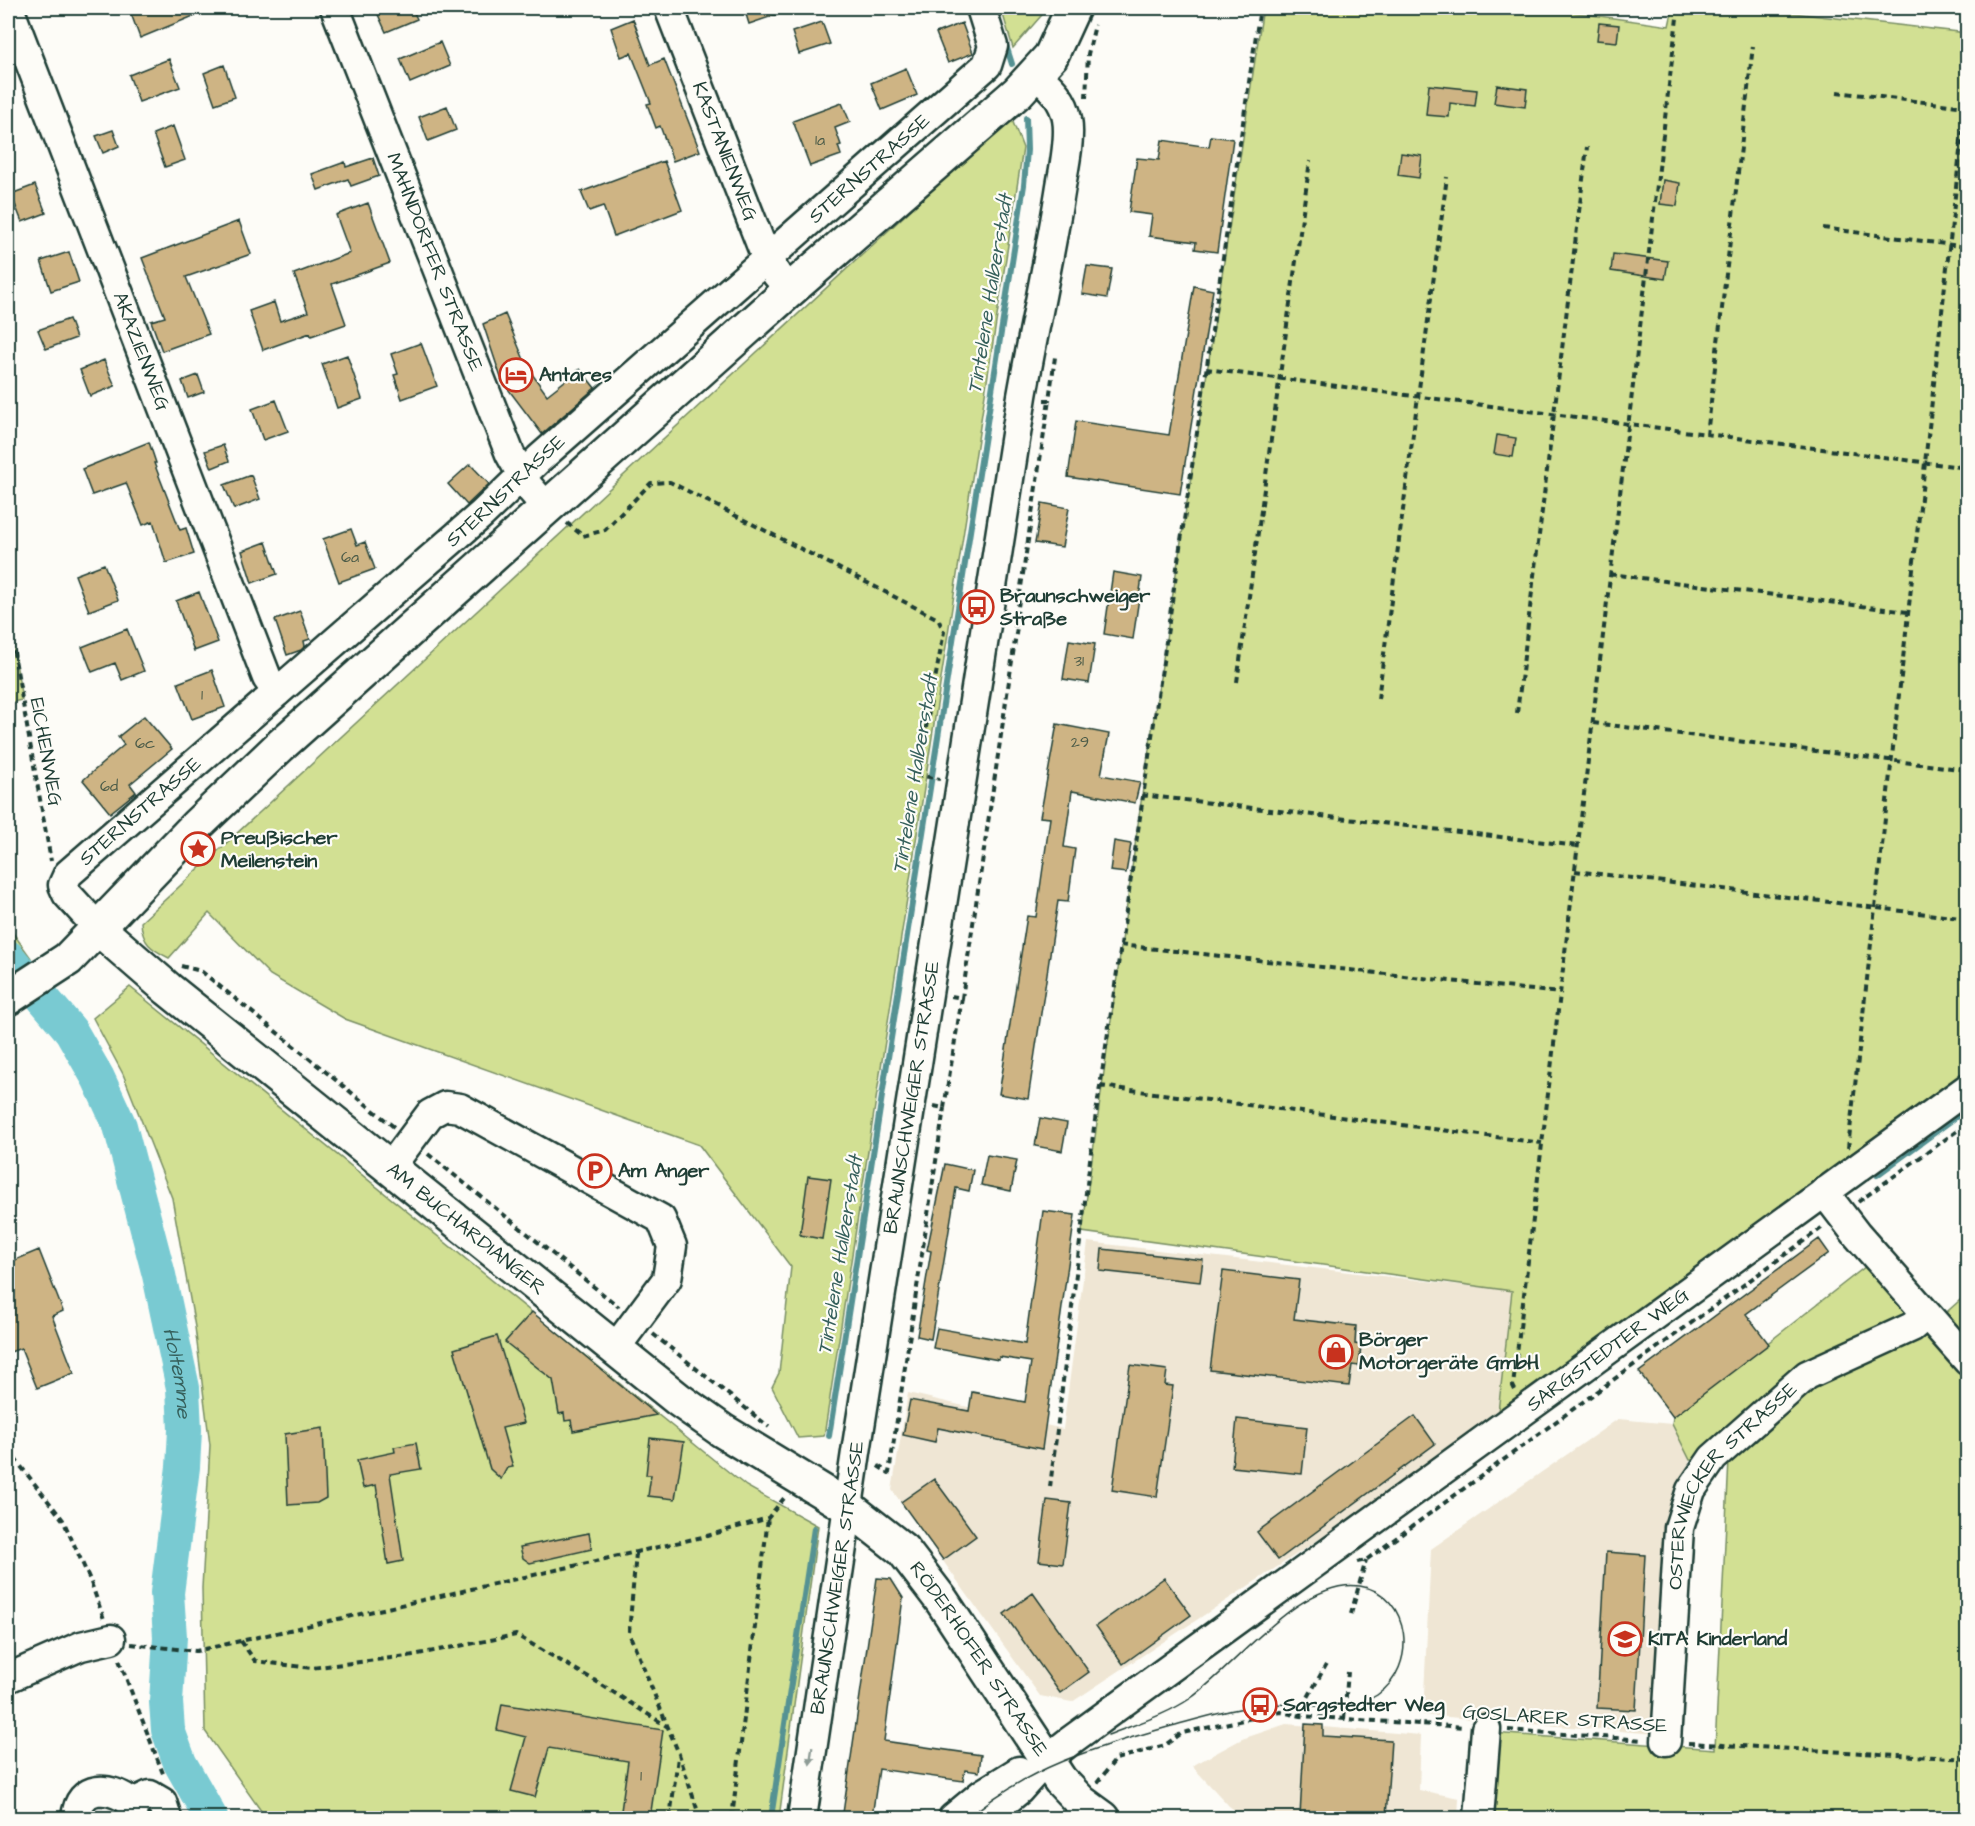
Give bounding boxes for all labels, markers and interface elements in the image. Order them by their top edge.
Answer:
street label: KASTANIENWEG [685,78,765,225]
street label: STERNSTRASSE [802,107,936,230]
house number: 1a [815,129,825,151]
street label: MAHNDORFER STRASSE [379,149,490,376]
water label: Tintelene Halberstadt [960,190,1021,396]
street label: AKAZIENWEG [106,288,177,415]
hotel icon: Antares [498,357,534,393]
place label: Antares [539,361,612,389]
street label: STERNSTRASSE [440,428,571,553]
house number: 6a [341,546,359,568]
place label: Braunschweiger Straße [999,582,1151,633]
bus stop icon: Braunschweiger Straße [959,589,995,625]
house number: 31 [1074,650,1084,672]
water label: Tintelene Halberstadt [885,670,946,876]
house number: 1 [201,684,203,706]
street label: EICHENWEG [23,695,69,809]
house number: 29 [1071,731,1089,753]
house number: 6c [135,732,155,754]
street label: STERNSTRASSE [73,750,208,872]
house number: 6d [100,775,118,797]
place label: Preußischer Meilenstein [221,824,338,875]
place icon: Preußischer Meilenstein [180,831,216,867]
street label: BRAUNSCHWEIGER STRASSE [877,959,947,1236]
water label: Tintelene Halberstadt [810,1151,871,1357]
parking icon: Am Anger [577,1153,613,1189]
street label: AM BUCHARDIANGER [380,1156,552,1302]
place label: Am Anger [618,1157,710,1186]
street label: SARGSTEDTER WEG [1521,1281,1695,1419]
water label: Holtemme [156,1325,199,1420]
place label: Börger Motorgeräte GmbH [1359,1326,1539,1378]
shop icon: Börger Motorgeräte GmbH [1318,1334,1354,1370]
street label: OSTERWIECKER STRASSE [1661,1376,1804,1591]
street label: BRAUNSCHWEIGER STRASSE [803,1439,872,1716]
street label: RÖDERHOFER STRASSE [903,1556,1055,1762]
school or university icon: KITA Kinderland [1607,1621,1643,1657]
place label: KITA Kinderland [1648,1625,1788,1653]
bus stop icon: Sargstedter Weg [1242,1687,1278,1723]
place label: Sargstedter Weg [1282,1691,1445,1720]
street label: GOSLARER STRASSE [1462,1698,1668,1740]
one-way arrow [807,1746,816,1765]
house number: 1 [640,1765,642,1787]

